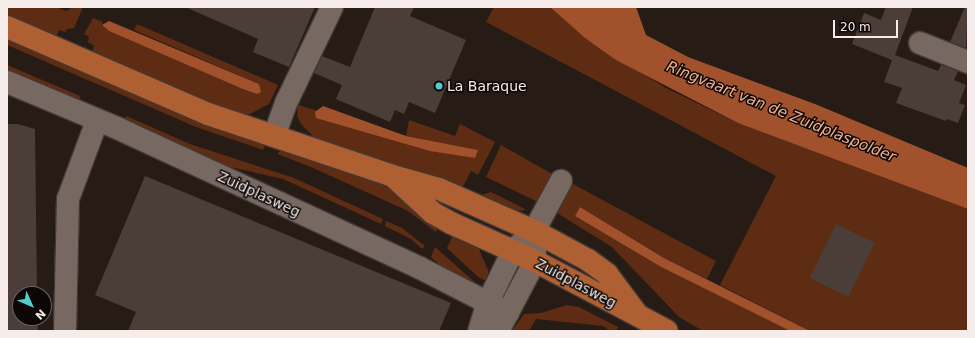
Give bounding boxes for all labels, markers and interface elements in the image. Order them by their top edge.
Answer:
scale bar [835,12,900,38]
text: 20 m [840,20,871,34]
water label: Ringvaart van de Zuidplaspolder [664,58,898,166]
place label: La Baraque [447,78,527,94]
marker: La Baraque [434,81,444,91]
street label: Zuidplasweg [215,168,303,220]
street label: Zuidplasweg [533,255,619,311]
north arrow [12,286,52,326]
text: N [32,306,48,322]

